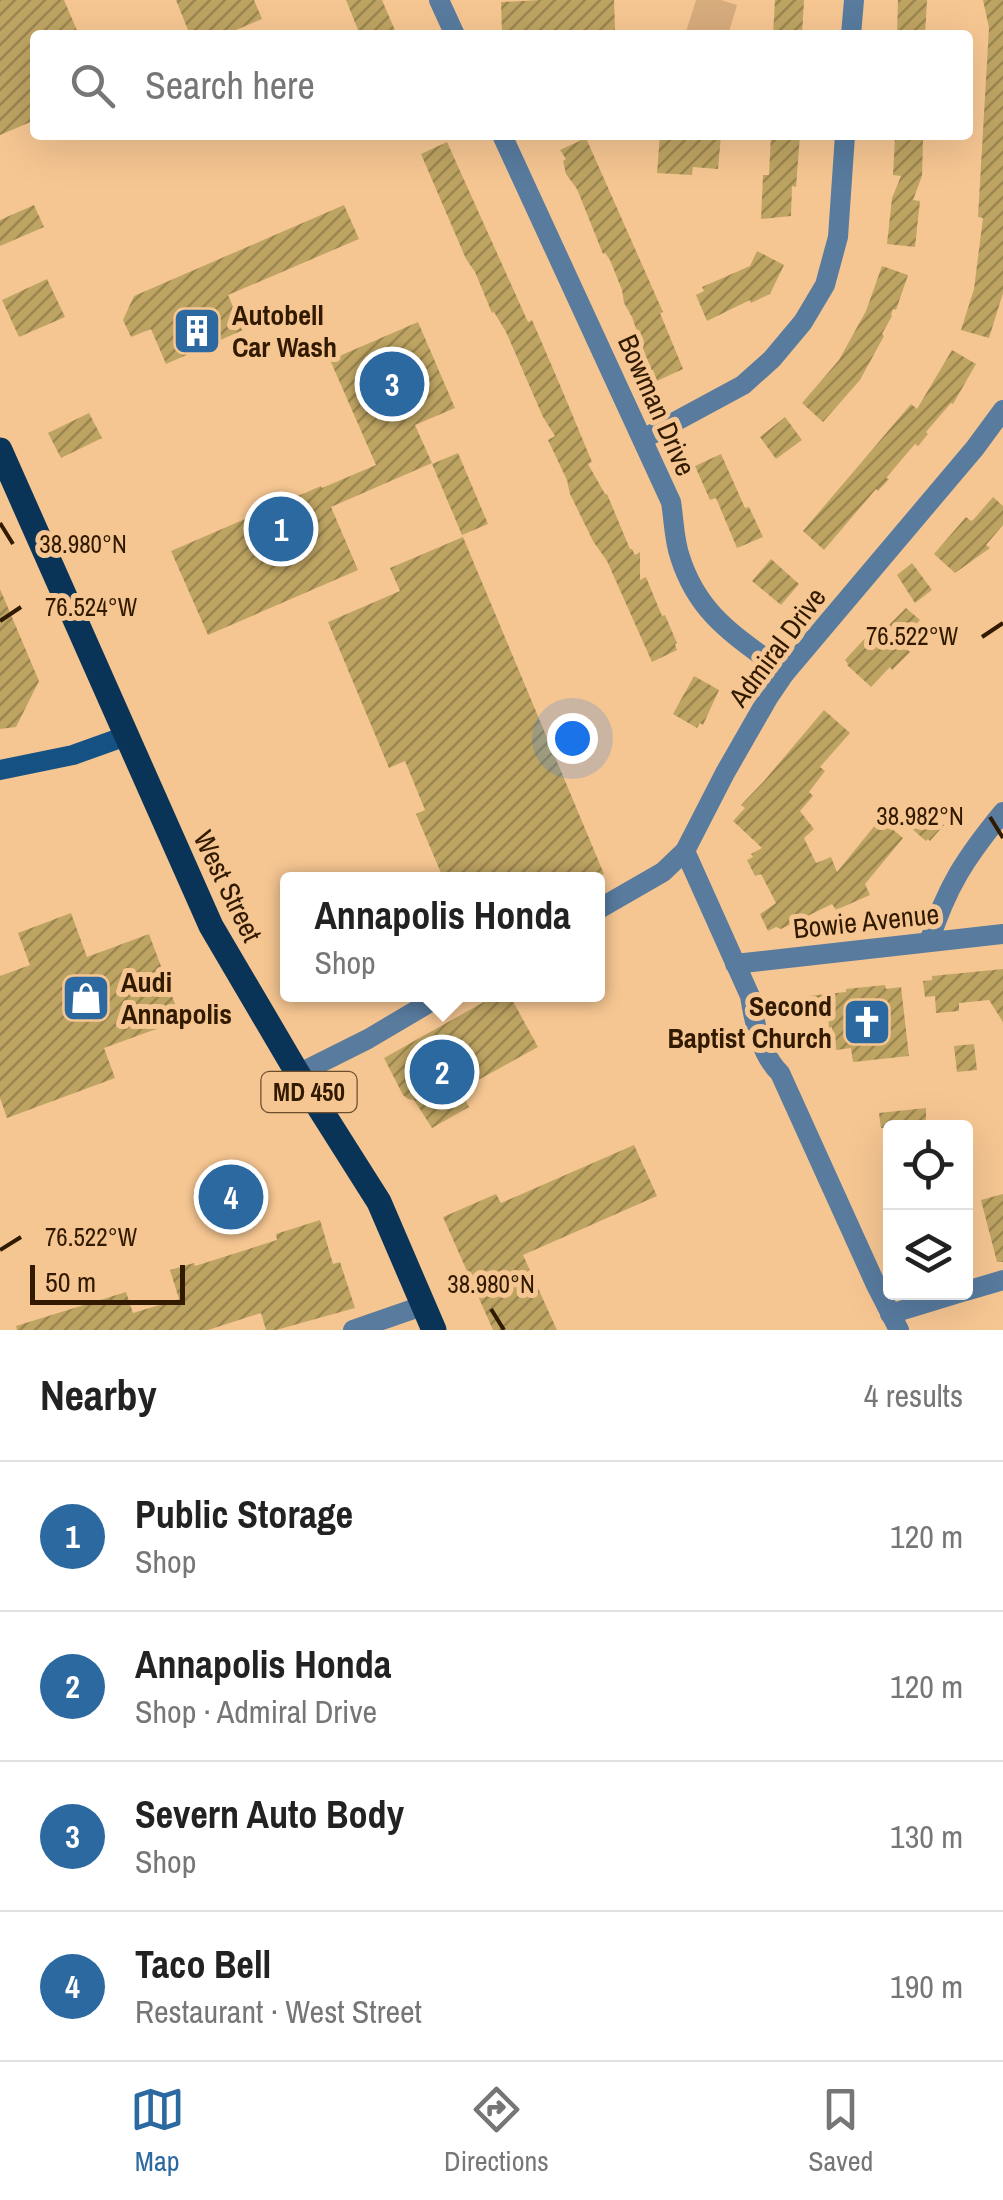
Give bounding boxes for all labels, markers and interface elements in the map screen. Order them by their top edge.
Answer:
search box [30,30,973,140]
icon: search [65,58,120,113]
text: Search here [145,60,315,111]
place label: Autobell Car Wash [232,296,337,366]
building icon: Autobell Car Wash [171,305,223,357]
street label: Bowman Drive [609,328,705,482]
pin: 3 [360,346,424,422]
pin: 1 [248,492,314,566]
text: 38.980°N [39,527,127,561]
street label: Admiral Drive [719,580,834,715]
text: 76.524°W [45,590,138,624]
text: 76.522°W [866,619,959,653]
your location [547,713,598,764]
text: 38.982°N [876,799,964,833]
street label: West Street [185,824,271,948]
popup [280,872,605,1002]
text: Annapolis Honda [314,890,571,941]
street label: Bowie Avenue [791,894,941,948]
text: Shop [314,941,376,984]
place label: Audi Annapolis [121,963,232,1033]
shop icon: Audi Annapolis [60,972,112,1024]
place label: Second Baptist Church [667,987,832,1057]
church icon: Second Baptist Church [841,996,893,1048]
pin: 2 [410,1034,474,1110]
road number: MD 450 [262,1072,356,1112]
map controls [883,1120,973,1300]
button: locate [883,1120,973,1210]
pin: 4 [198,1160,264,1234]
button: layers [883,1210,973,1300]
text: 76.522°W [45,1220,138,1254]
scale bar [30,1260,185,1304]
text: 50 m [45,1263,96,1301]
text: 38.980°N [447,1267,535,1301]
text: Nearby [40,1367,157,1423]
text: 4 results [864,1374,963,1417]
text: Public Storage [135,1489,353,1540]
text: 1 [65,1515,80,1558]
text: 120 m [890,1515,963,1558]
text: Shop [135,1540,196,1583]
text: Annapolis Honda [135,1639,391,1690]
text: 2 [65,1665,80,1708]
text: 120 m [890,1665,963,1708]
text: Shop · Admiral Drive [135,1690,377,1733]
text: Severn Auto Body [135,1789,404,1840]
text: 3 [65,1815,80,1858]
text: 130 m [890,1815,963,1858]
text: Shop [135,1840,196,1883]
text: Taco Bell [135,1939,271,1990]
text: 4 [65,1965,80,2008]
text: 190 m [890,1965,963,2008]
text: Restaurant · West Street [135,1990,422,2033]
tab: Map [130,2082,185,2180]
tab: Directions [444,2082,549,2180]
tab: Saved [808,2082,873,2180]

